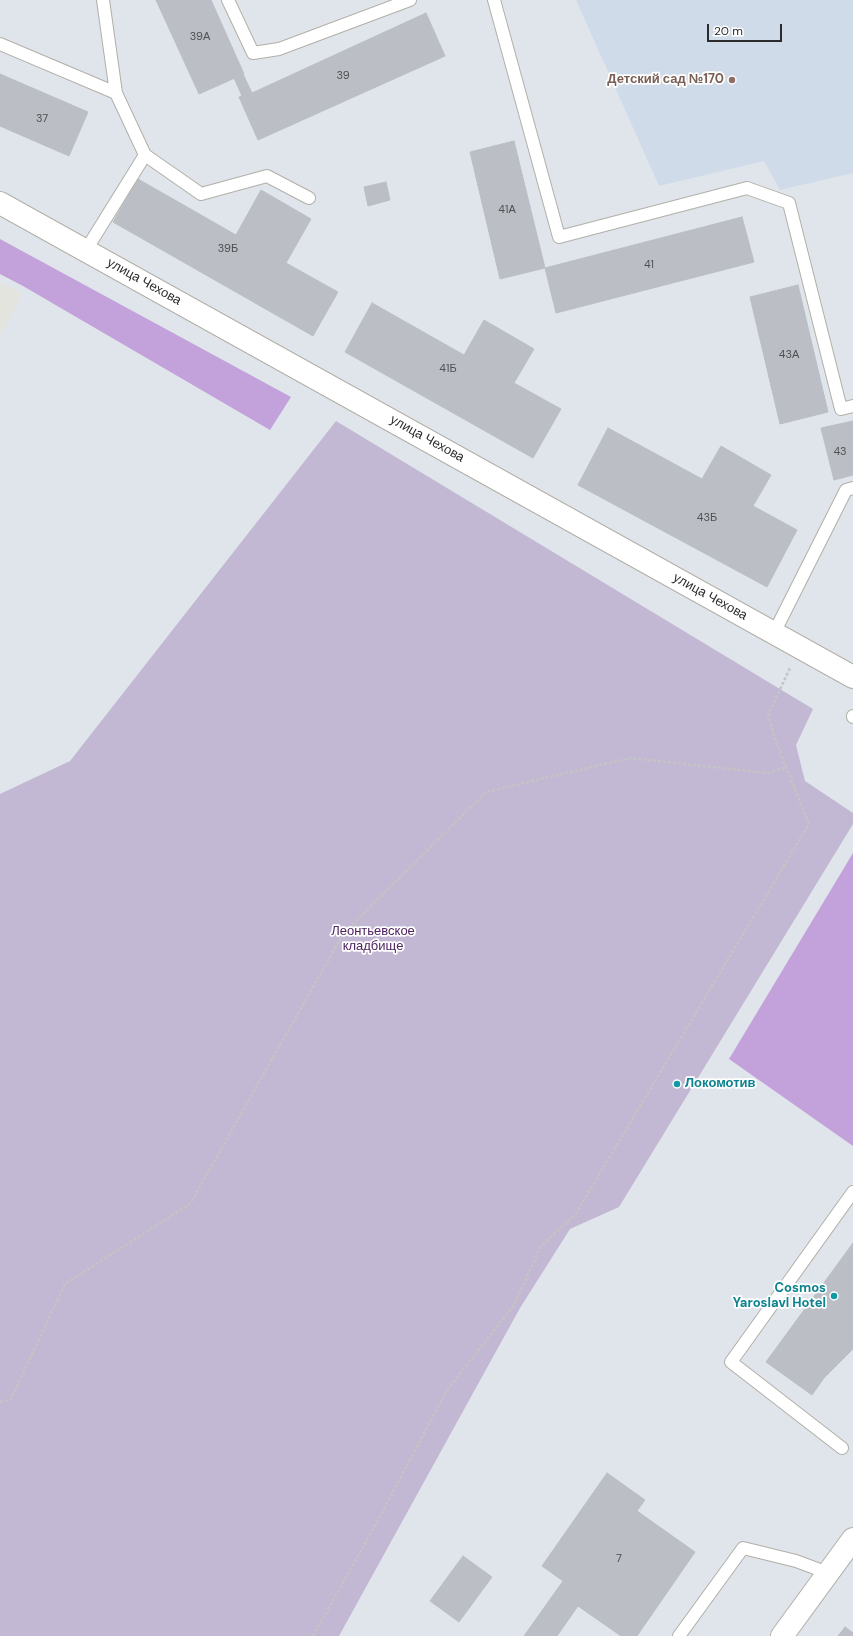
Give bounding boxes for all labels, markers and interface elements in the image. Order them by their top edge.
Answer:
scale bar [709,16,784,42]
text: 20 m [714,23,743,39]
house number: 39А [190,30,210,44]
house number: 39 [336,69,350,83]
place label: Детский сад №170 [607,72,724,88]
marker: Детский сад №170 [727,75,737,85]
house number: 37 [36,112,48,126]
house number: 41А [498,203,516,217]
house number: 39Б [218,242,238,256]
street label: улица Чехова [104,255,184,309]
house number: 41 [644,258,654,272]
house number: 43А [779,348,799,362]
house number: 41Б [439,362,457,376]
street label: улица Чехова [387,412,467,466]
house number: 43 [833,445,847,459]
house number: 43Б [697,511,717,525]
street label: улица Чехова [670,570,750,624]
park label: Леонтьевское кладбище [331,924,415,955]
place label: Локомотив [685,1076,756,1092]
marker: Локомотив [672,1079,682,1089]
place label: Cosmos Yaroslavl Hotel [733,1281,826,1312]
marker: Cosmos Yaroslavl Hotel [829,1291,839,1301]
house number: 7 [616,1552,622,1566]

